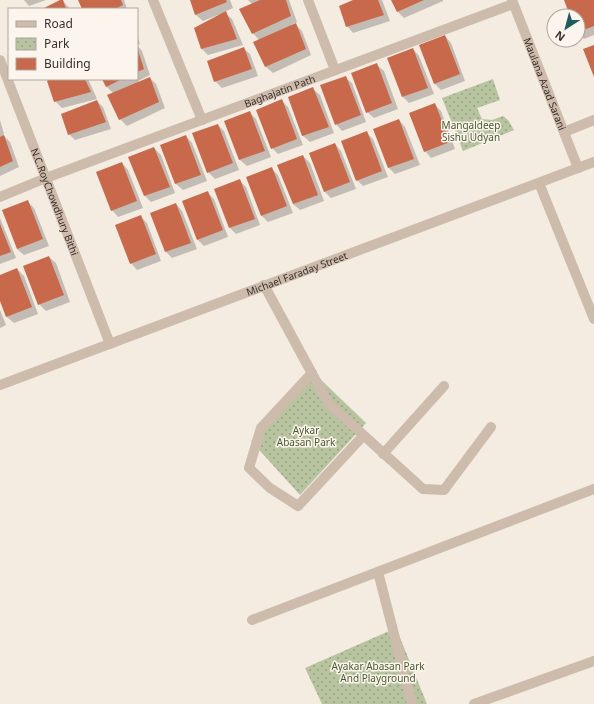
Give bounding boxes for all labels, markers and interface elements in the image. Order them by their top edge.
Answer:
legend [8,8,138,80]
north arrow [546,8,586,48]
text: Road [44,15,73,32]
text: N [552,28,568,45]
text: Park [44,35,70,52]
street label: Maulana Azad Sarani [520,35,569,132]
text: Building [44,55,91,72]
street label: Baghajatin Path [242,71,317,111]
park label: Mangaldeep Sishu Udyan [442,118,500,144]
street label: N.C.RoyChowdhury Bithi [28,146,82,257]
street label: Michael Faraday Street [244,248,350,299]
park label: Aykar Abasan Park [277,423,336,449]
park label: Ayakar Abasan Park And Playground [331,659,425,685]

